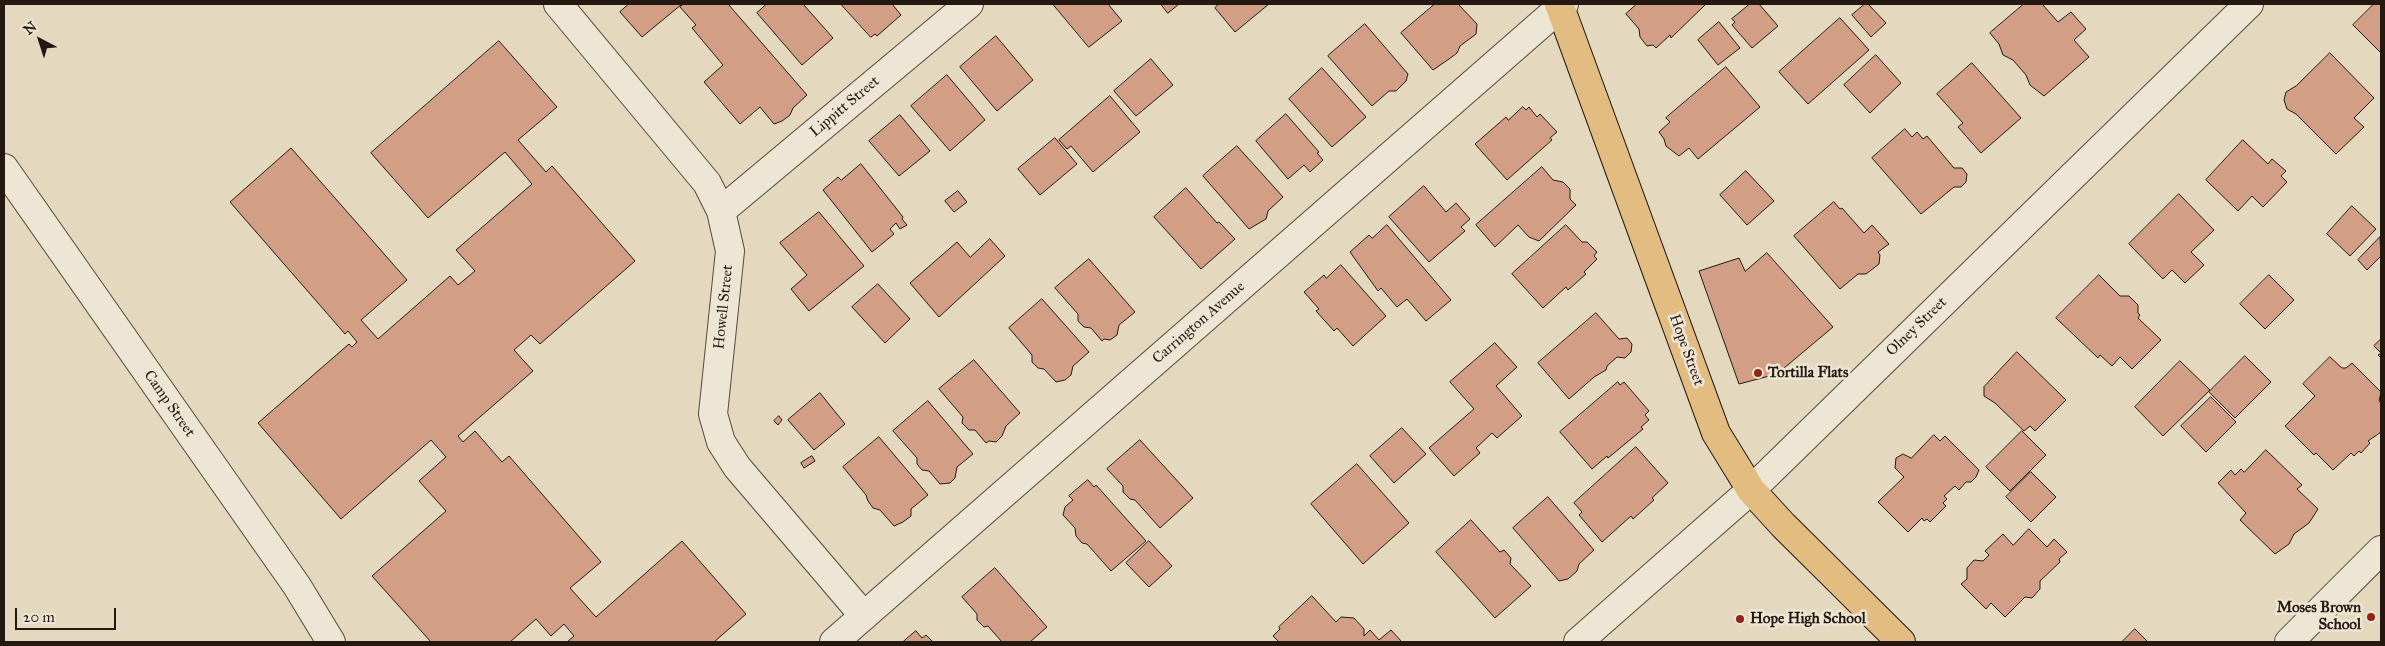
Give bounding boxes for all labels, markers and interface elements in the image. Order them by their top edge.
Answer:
north arrow [15,15,65,65]
text: N [20,18,40,38]
street label: Lippitt Street [807,73,883,141]
street label: Howell Street [711,264,737,350]
street label: Carrington Avenue [1149,278,1249,368]
street label: Olney Street [1883,294,1951,360]
street label: Hope Street [1665,312,1707,388]
place label: Tortilla Flats [1768,364,1848,382]
street label: Camp Street [139,367,199,441]
marker: Tortilla Flats [1752,367,1764,379]
scale bar [18,598,119,630]
place label: Moses Brown School [2277,599,2361,634]
text: 20 m [23,608,55,626]
place label: Hope High School [1750,610,1866,628]
marker: Moses Brown School [2365,611,2377,623]
marker: Hope High School [1734,613,1746,625]

